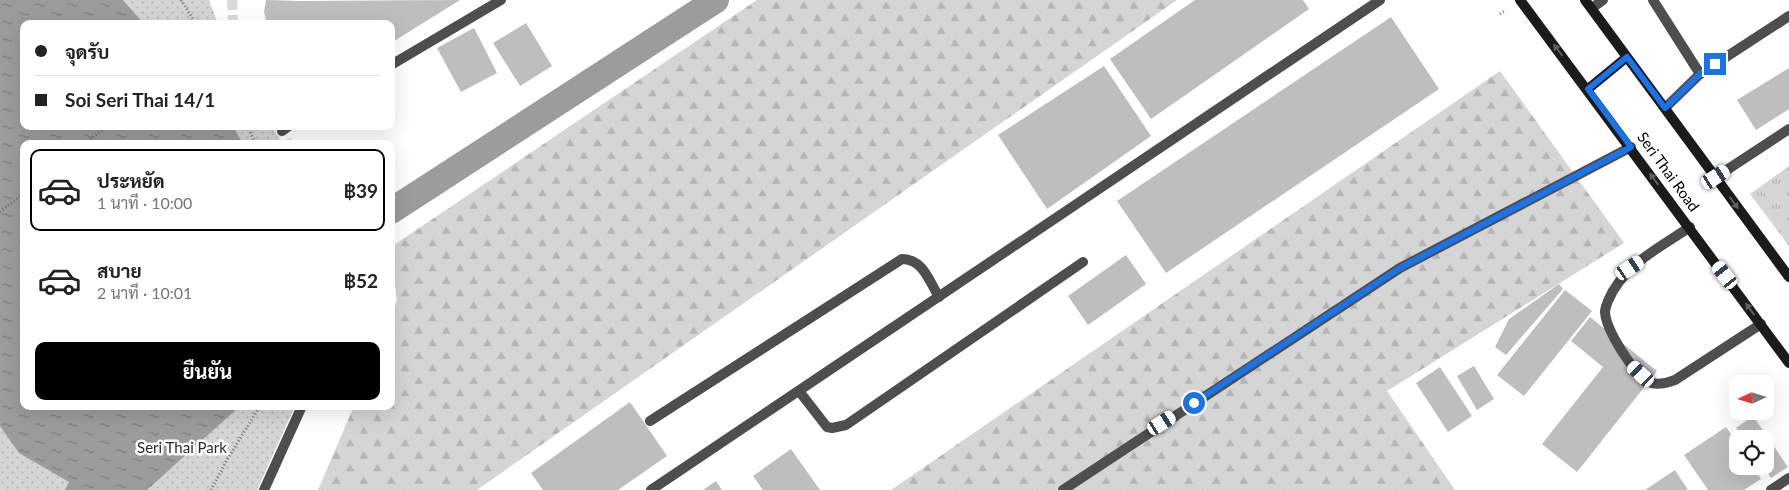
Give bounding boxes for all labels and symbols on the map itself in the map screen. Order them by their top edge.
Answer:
one-way arrow [1553,44,1564,57]
route end [1704,53,1726,75]
street label: Seri Thai Road [1634,128,1704,215]
car [1699,163,1732,191]
one-way arrow [1649,172,1659,186]
one-way arrow [1729,196,1740,209]
car [1613,253,1646,283]
car [1709,259,1740,291]
one-way arrow [1746,303,1756,316]
car [1624,358,1657,390]
north arrow [1729,375,1774,420]
route start [1183,392,1205,414]
car [1145,409,1178,437]
park label: Seri Thai Park [137,438,227,456]

